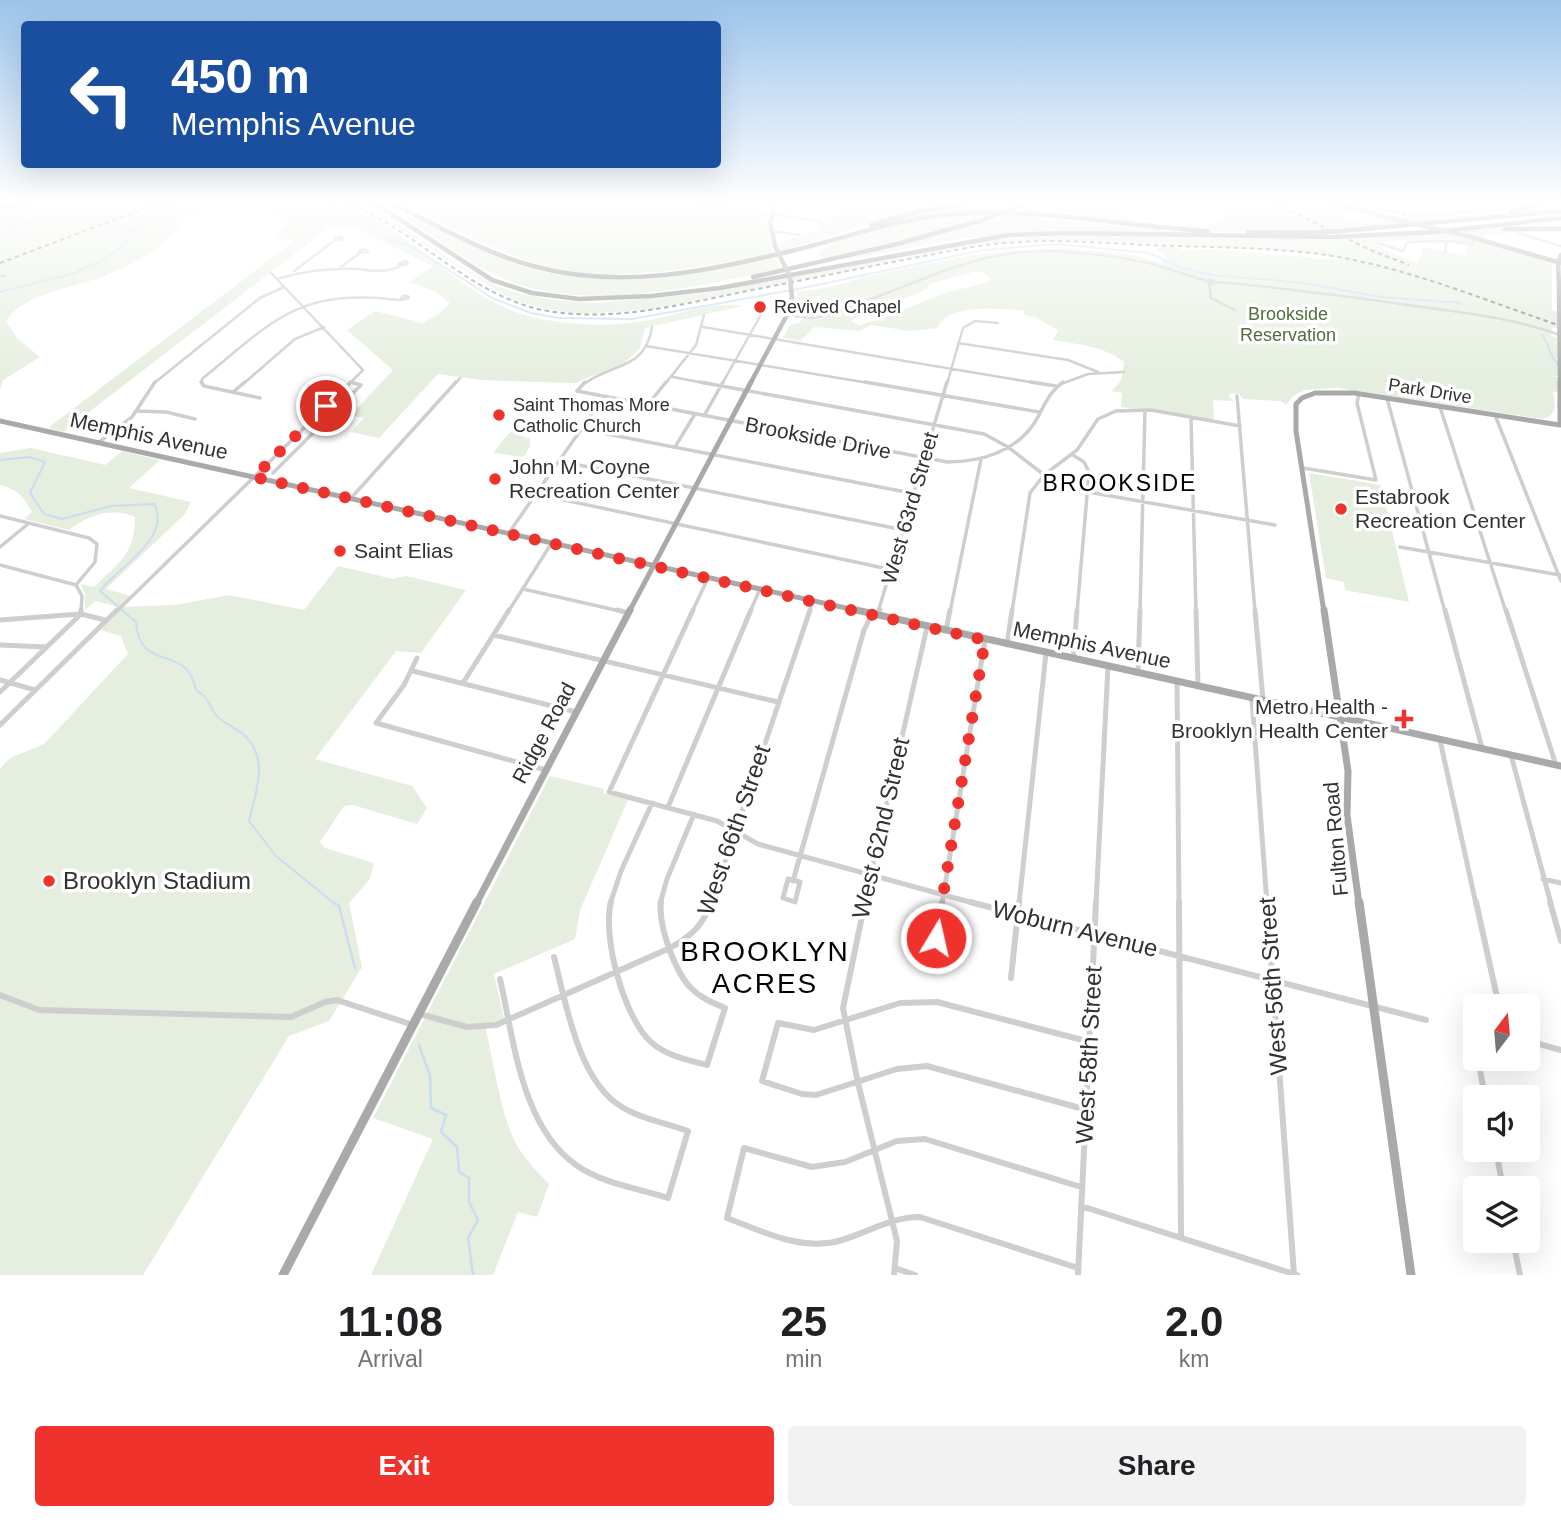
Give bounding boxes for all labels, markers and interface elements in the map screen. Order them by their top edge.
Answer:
icon: left [56,49,147,140]
text: 450 m [171,49,310,103]
text: Memphis Avenue [171,106,416,142]
place label: Revived Chapel [774,297,901,317]
marker: Revived Chapel [752,299,768,315]
park label: Brookside Reservation [1240,304,1336,345]
street label: Park Drive [1387,375,1473,407]
pin [296,376,356,436]
icon: arrive [307,387,345,425]
place label: Saint Thomas More Catholic Church [513,395,670,436]
marker: Saint Thomas More Catholic Church [491,407,507,423]
street label: Memphis Avenue [68,408,230,463]
street label: Brookside Drive [743,412,893,463]
street label: West 63rd Street [877,429,942,587]
place label: John M. Coyne Recreation Center [509,455,679,502]
district label: BROOKSIDE [1043,470,1197,496]
marker: John M. Coyne Recreation Center [487,471,503,487]
place label: Estabrook Recreation Center [1355,485,1525,532]
marker: Estabrook Recreation Center [1333,501,1349,517]
place label: Saint Elias [354,539,453,562]
marker: Saint Elias [332,543,348,559]
street label: Memphis Avenue [1011,617,1173,672]
street label: Ridge Road [507,678,580,787]
place label: Metro Health - Brooklyn Health Center [1171,695,1388,742]
marker: Metro Health - Brooklyn Health Center [1394,709,1414,729]
street label: West 62nd Street [847,734,915,921]
street label: West 66th Street [692,741,775,919]
street label: Fulton Road [1319,781,1352,897]
place label: Brooklyn Stadium [63,867,251,894]
marker: Brooklyn Stadium [41,873,57,889]
street label: Woburn Avenue [989,895,1161,962]
street label: West 56th Street [1253,896,1292,1076]
position arrow [899,901,973,975]
district label: BROOKLYN ACRES [680,936,850,999]
street label: West 58th Street [1070,965,1107,1145]
north arrow [1463,994,1540,1071]
map controls [1463,994,1540,1253]
button: sound [1463,1085,1540,1162]
button: layers [1463,1176,1540,1253]
text: 11:08 [338,1298,443,1345]
text: 25 [780,1298,827,1345]
text: 2.0 [1165,1298,1223,1345]
text: Arrival [358,1346,423,1372]
text: min [785,1346,822,1372]
text: km [1179,1346,1209,1372]
button: Exit [35,1426,774,1506]
button: Share [788,1426,1526,1506]

